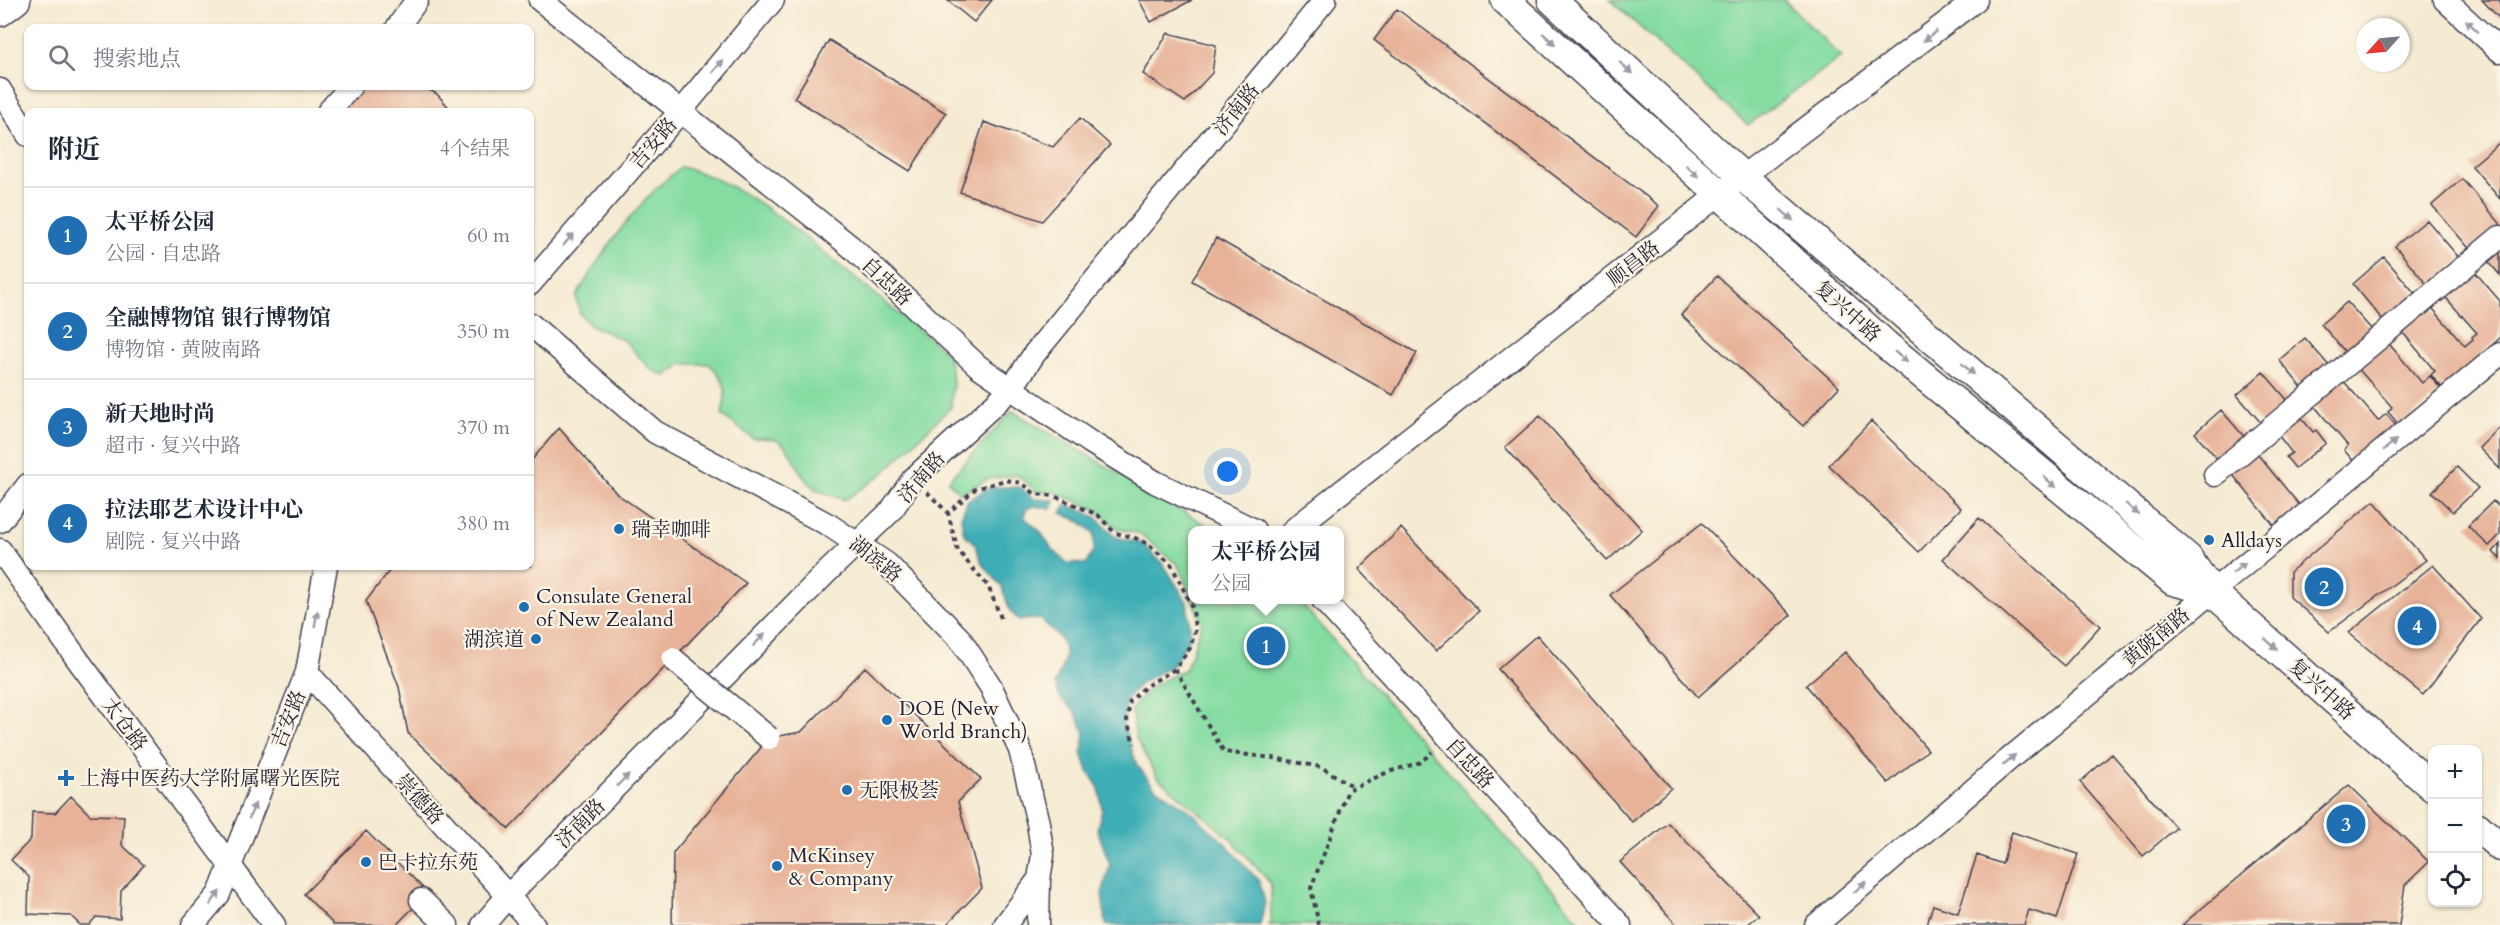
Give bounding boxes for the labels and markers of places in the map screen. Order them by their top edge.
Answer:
place label: 瑞幸咖啡 [631,516,711,543]
marker: 瑞幸咖啡 [612,522,626,536]
place label: Alldays [2221,527,2282,554]
marker: Alldays [2202,533,2216,547]
pin: 2 [2304,564,2344,610]
place label: Consulate General of New Zealand [536,583,692,633]
marker: Consulate General of New Zealand [517,600,531,614]
pin: 4 [2398,604,2436,648]
pin: 1 [1246,624,1286,668]
place label: 湖滨道 [464,626,524,653]
marker: 湖滨道 [529,632,543,646]
place label: DOE (New World Branch) [898,695,1028,745]
marker: DOE (New World Branch) [880,713,894,727]
place label: 上海中医药大学附属曙光医院 [80,765,340,792]
marker: 上海中医药大学附属曙光医院 [57,769,75,787]
place label: 无限极荟 [859,777,939,804]
marker: 无限极荟 [840,783,854,797]
pin: 3 [2326,802,2366,846]
place label: McKinsey & Company [789,842,894,892]
place label: 巴卡拉东苑 [378,849,478,876]
marker: 巴卡拉东苑 [359,855,373,869]
marker: McKinsey & Company [770,859,784,873]

